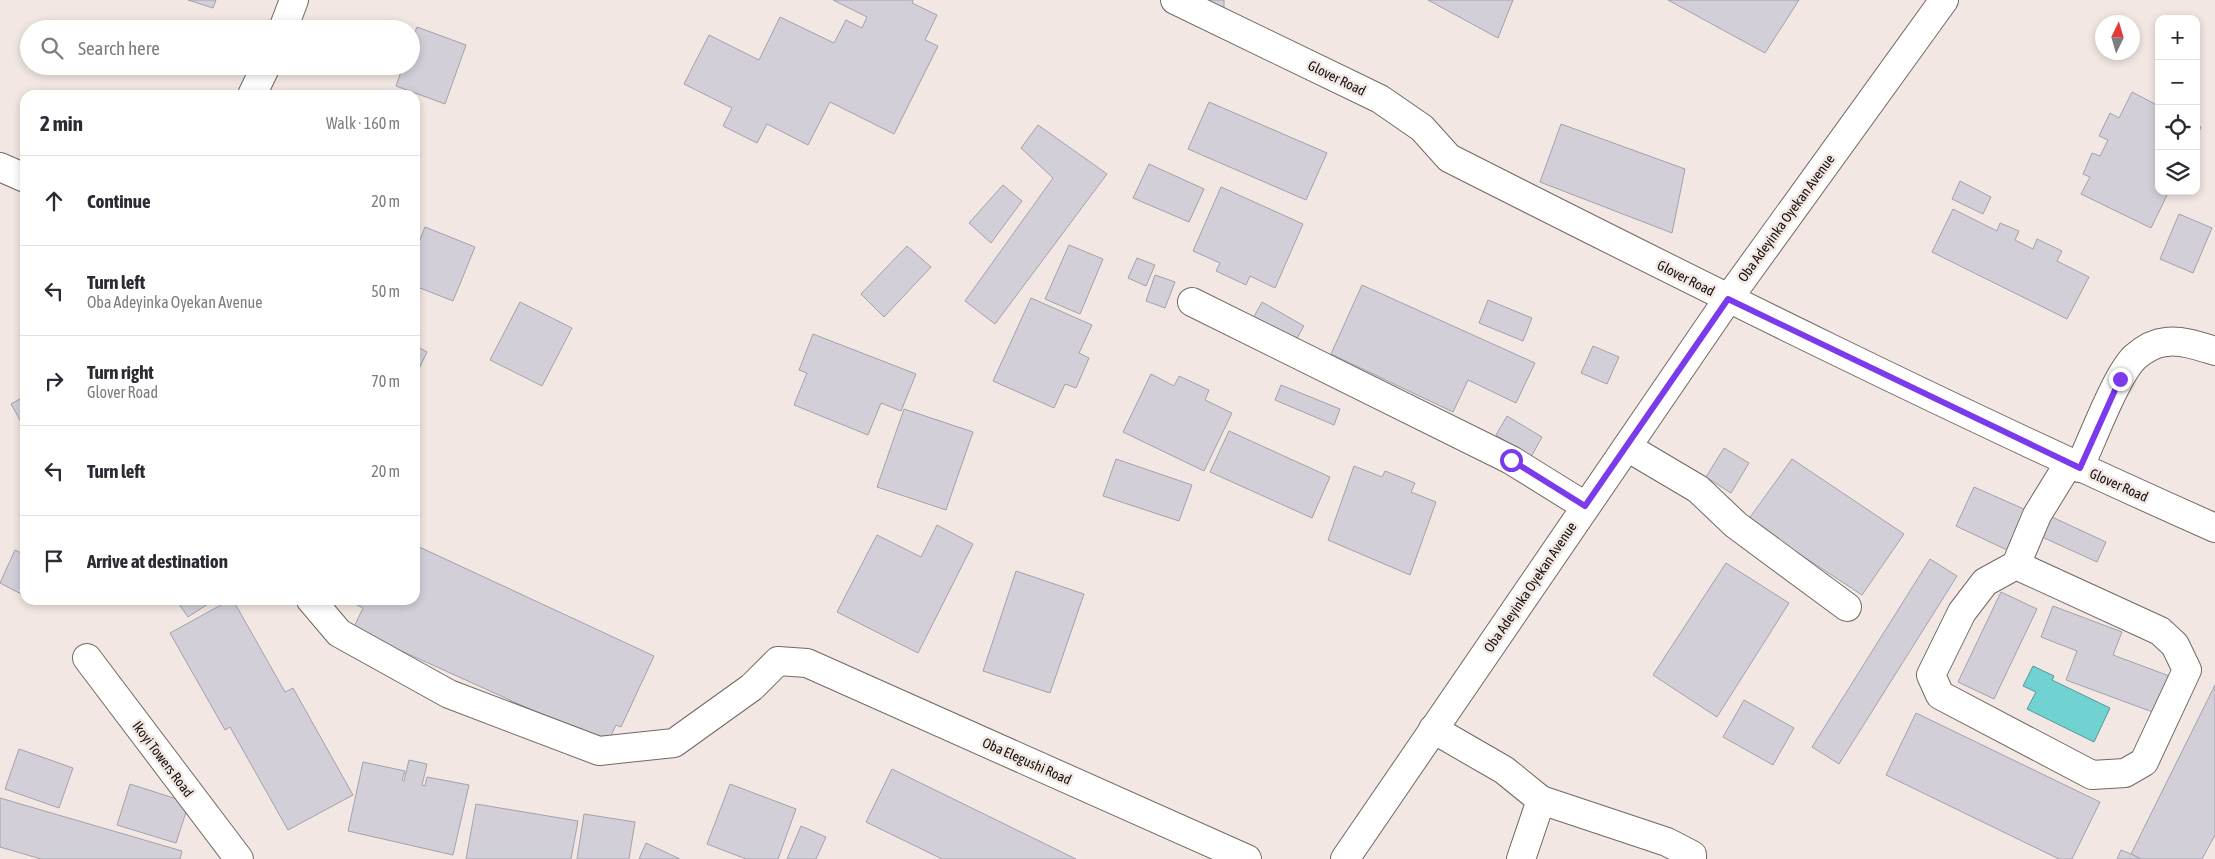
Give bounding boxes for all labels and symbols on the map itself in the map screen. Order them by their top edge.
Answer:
north arrow [2095,15,2140,60]
street label: Glover Road [1306,57,1368,99]
street label: Oba Adeyinka Oyekan Avenue [1734,151,1838,285]
street label: Glover Road [1655,257,1717,299]
route end [2109,368,2132,391]
route start [1500,449,1523,472]
street label: Glover Road [2087,465,2151,505]
street label: Oba Adeyinka Oyekan Avenue [1480,519,1580,655]
street label: Ikoyi Towers Road [129,718,197,800]
street label: Oba Elegushi Road [980,734,1074,788]

